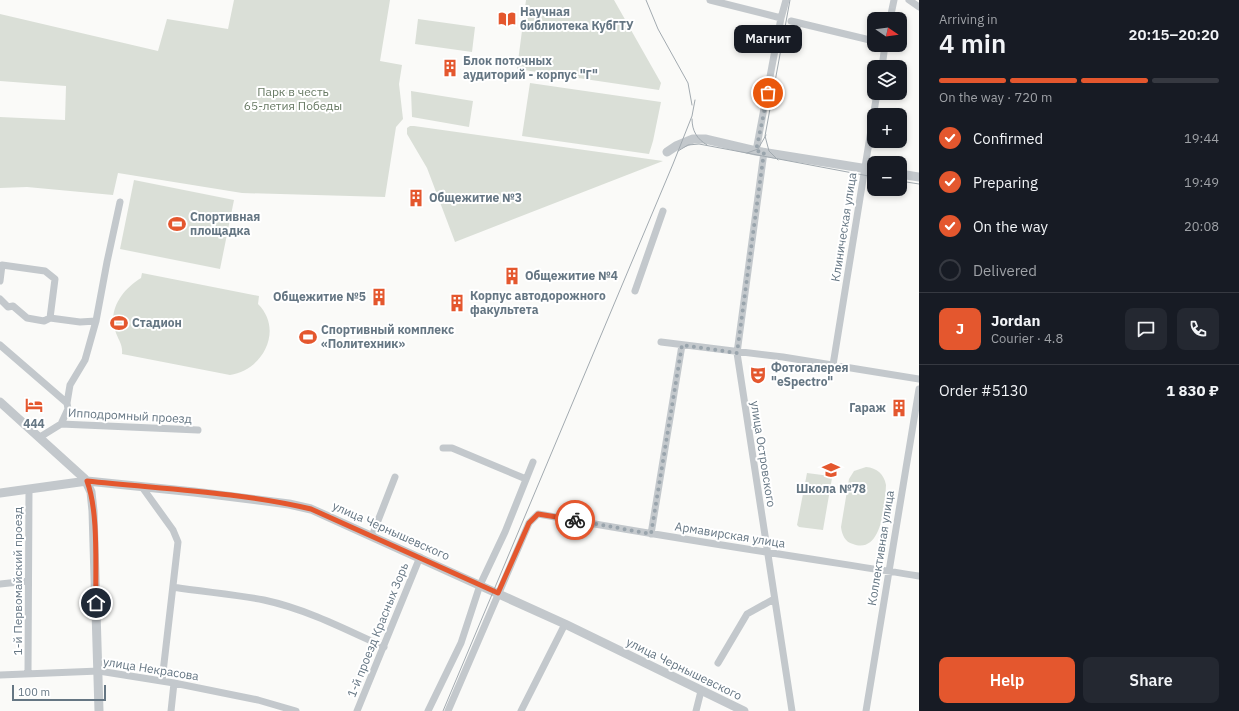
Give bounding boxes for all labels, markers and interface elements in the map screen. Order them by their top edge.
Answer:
place label: Научная библиотека КубГТУ [520,4,634,33]
library icon: Научная библиотека КубГТУ [497,9,517,29]
text: Arriving in [939,11,998,28]
north arrow [867,12,907,52]
map controls [867,12,907,196]
callout: Магнит [734,25,802,53]
text: 20:15–20:20 [1129,25,1219,44]
text: 4 min [939,26,1006,60]
text: Магнит [745,30,791,47]
place label: Блок поточных аудиторий - корпус "Г" [463,53,598,82]
building icon: Блок поточных аудиторий - корпус "Г" [440,58,460,78]
button: layers [867,60,907,100]
pin [751,76,785,110]
icon: bag [757,82,779,104]
park label: Парк в честь 65-летия Победы [244,84,342,113]
text: On the way · 720 m [939,89,1052,106]
button: + [867,108,907,148]
icon: check [939,127,961,149]
text: Confirmed [973,129,1043,148]
text: 19:44 [1184,130,1219,147]
button: − [867,156,907,196]
street label: Клиническая улица [827,171,860,283]
icon: check [939,171,961,193]
text: Preparing [973,173,1038,192]
text: 19:49 [1184,174,1219,191]
building icon: Общежитие №3 [406,188,426,208]
place label: Общежитие №3 [429,190,522,205]
place label: Спортивная площадка [190,209,260,238]
sports icon: Спортивная площадка [167,214,187,234]
icon: check [939,215,961,237]
text: On the way [973,217,1048,236]
text: 20:08 [1184,218,1219,235]
text: Delivered [973,261,1037,280]
building icon: Общежитие №4 [502,266,522,286]
place label: Общежитие №4 [525,268,618,283]
building icon: Общежитие №5 [369,287,389,307]
place label: Корпус автодорожного факультета [470,288,606,317]
place label: Общежитие №5 [273,289,366,304]
building icon: Корпус автодорожного факультета [447,293,467,313]
button: chat [1125,308,1167,350]
button: phone [1177,308,1219,350]
text: Jordan [991,311,1040,330]
sports icon: Стадион [109,313,129,333]
place label: Стадион [132,315,182,330]
text: J [956,319,964,338]
place label: Спортивный комплекс «Политехник» [321,322,454,351]
sports icon: Спортивный комплекс «Политехник» [298,327,318,347]
text: Courier · 4.8 [991,330,1063,347]
place label: Фотогалерея "eSpectro" [771,360,848,389]
theatre icon: Фотогалерея "eSpectro" [748,365,768,385]
text: Order #5130 [939,381,1028,400]
text: 1 830 ₽ [1166,381,1219,400]
hotel icon: 444 [24,395,44,415]
building icon: Гараж [889,398,909,418]
street label: улица Островского [748,400,779,508]
place label: Гараж [849,400,886,415]
street label: Ипподромный проезд [68,405,192,426]
place label: 444 [23,416,45,431]
school or university icon: Школа №78 [821,460,841,480]
place label: Школа №78 [796,481,866,496]
street label: Коллективная улица [864,489,897,607]
street label: улица Чернышевского [330,498,452,563]
courier [555,500,595,540]
street label: 1-й Первомайский проезд [10,507,25,655]
icon: bike [564,509,586,531]
street label: Армавирская улица [674,518,787,551]
street label: 1-й проезд Красных Зорь [344,560,411,699]
pin [79,586,113,620]
icon: home [85,592,107,614]
street label: улица Чернышевского [624,634,745,703]
street label: улица Некрасова [102,654,201,684]
button: Help [939,657,1075,703]
button: Share [1083,657,1219,703]
scale bar [12,683,106,702]
text: 100 m [18,685,50,699]

